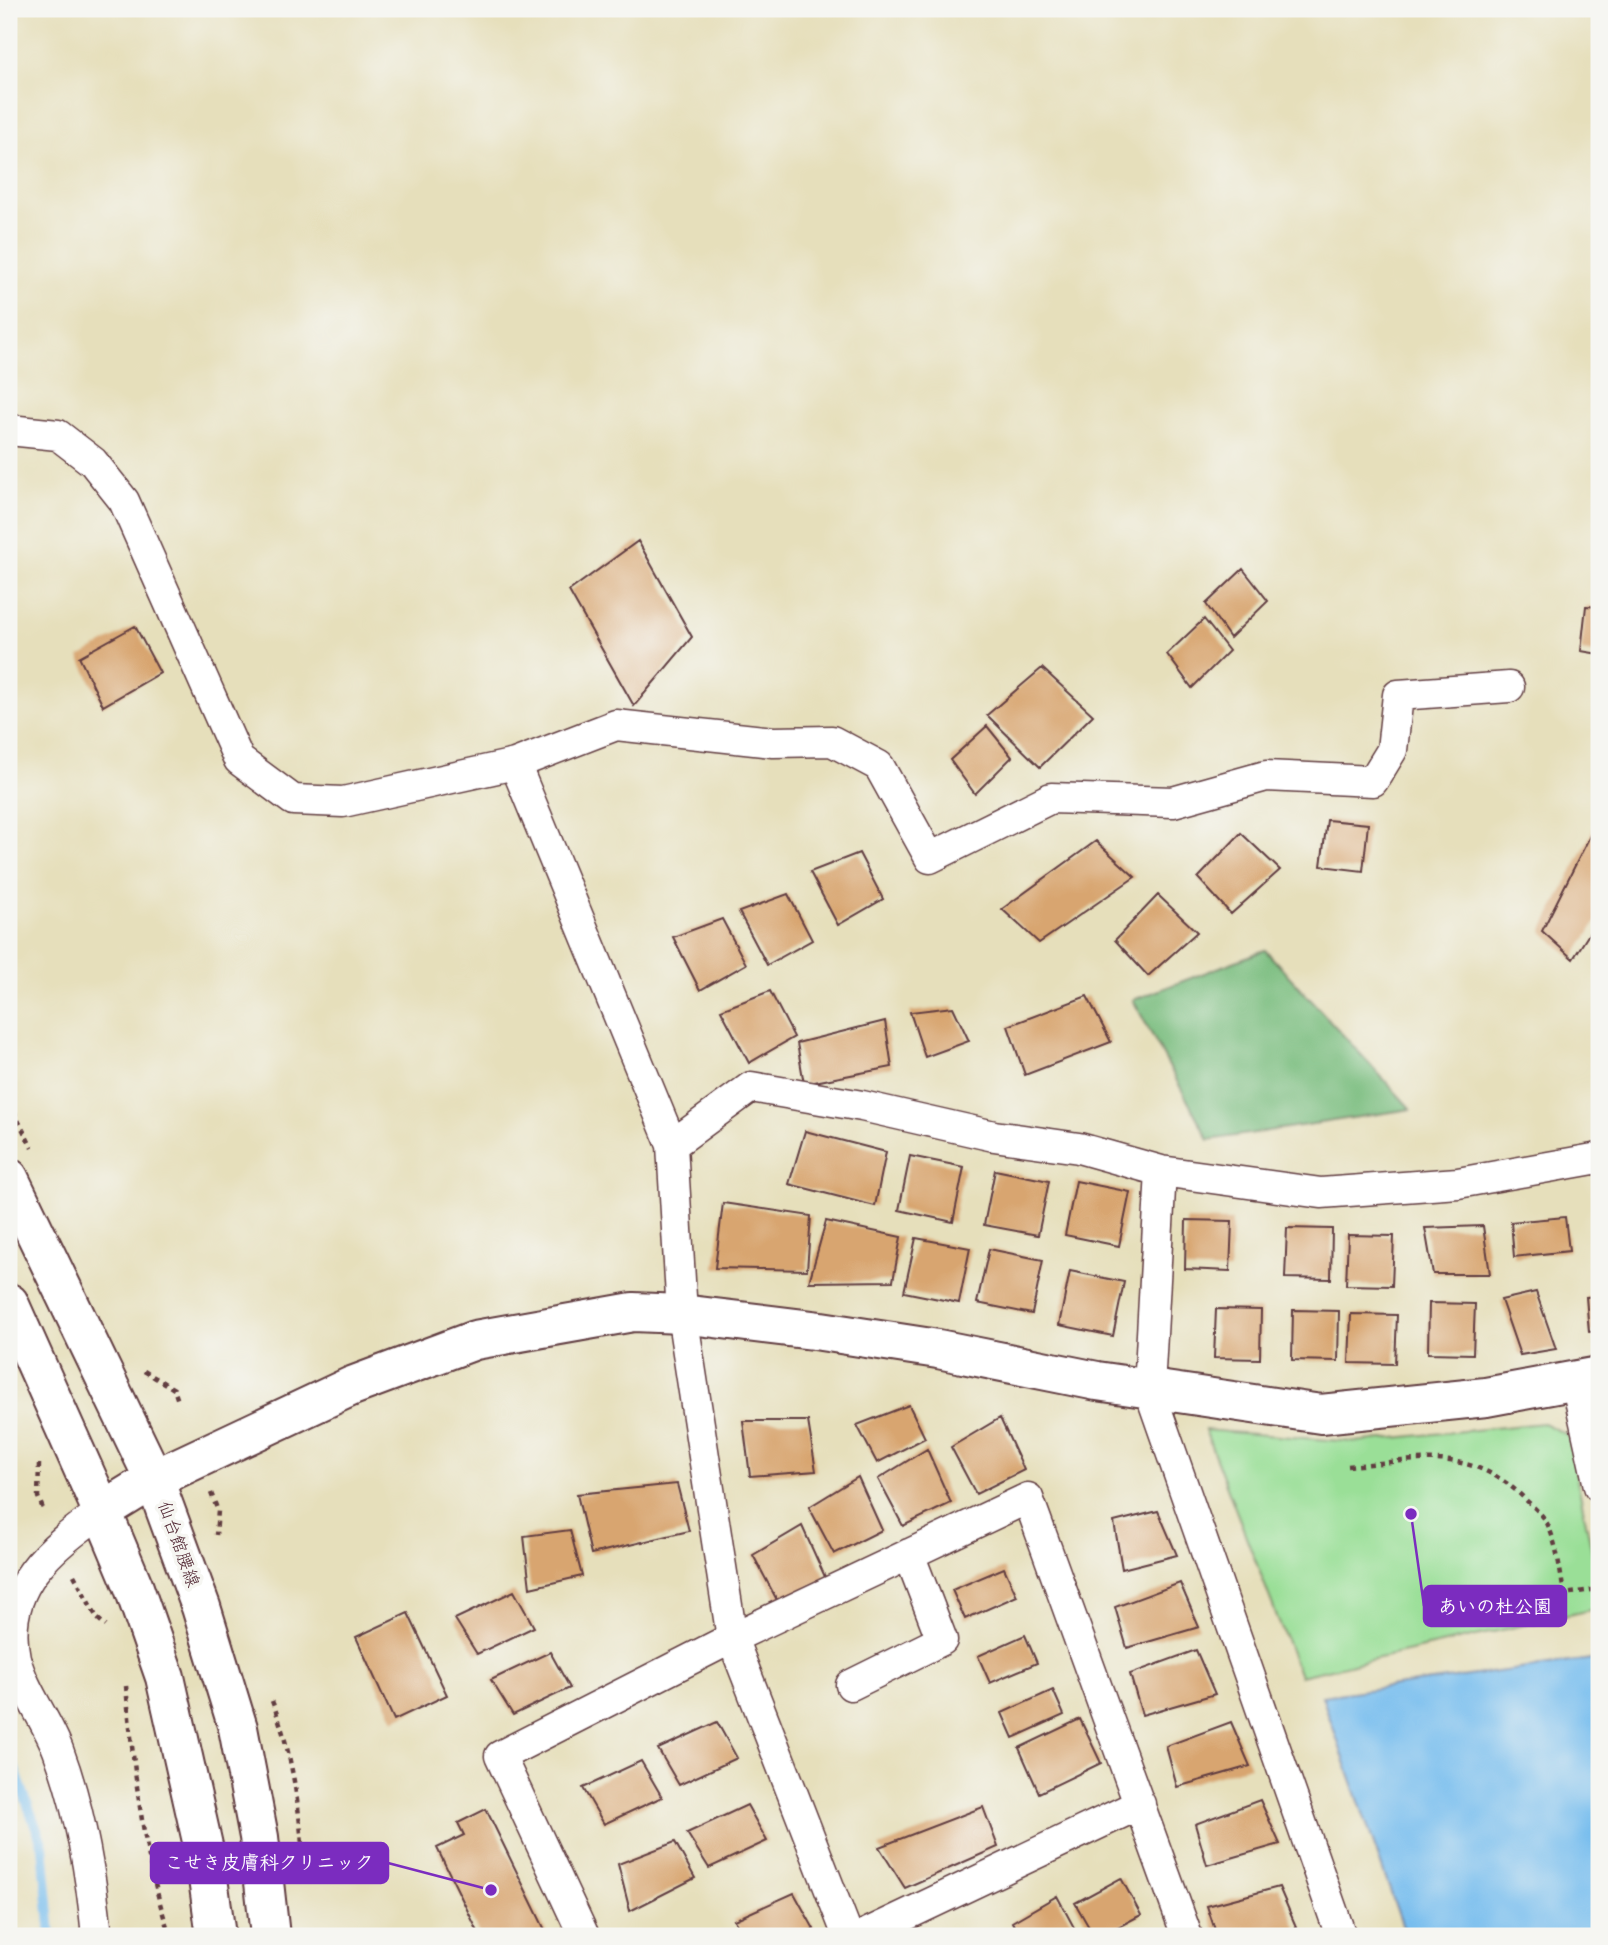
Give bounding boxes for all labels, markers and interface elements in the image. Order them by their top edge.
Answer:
street label: 仙台館腰線 [152,1498,206,1590]
callout: あいの杜公園 [1424,1586,1566,1626]
text: あいの杜公園 [1438,1594,1552,1619]
callout: こせき皮膚科クリニック [151,1843,388,1883]
text: こせき皮膚科クリニック [164,1850,374,1875]

